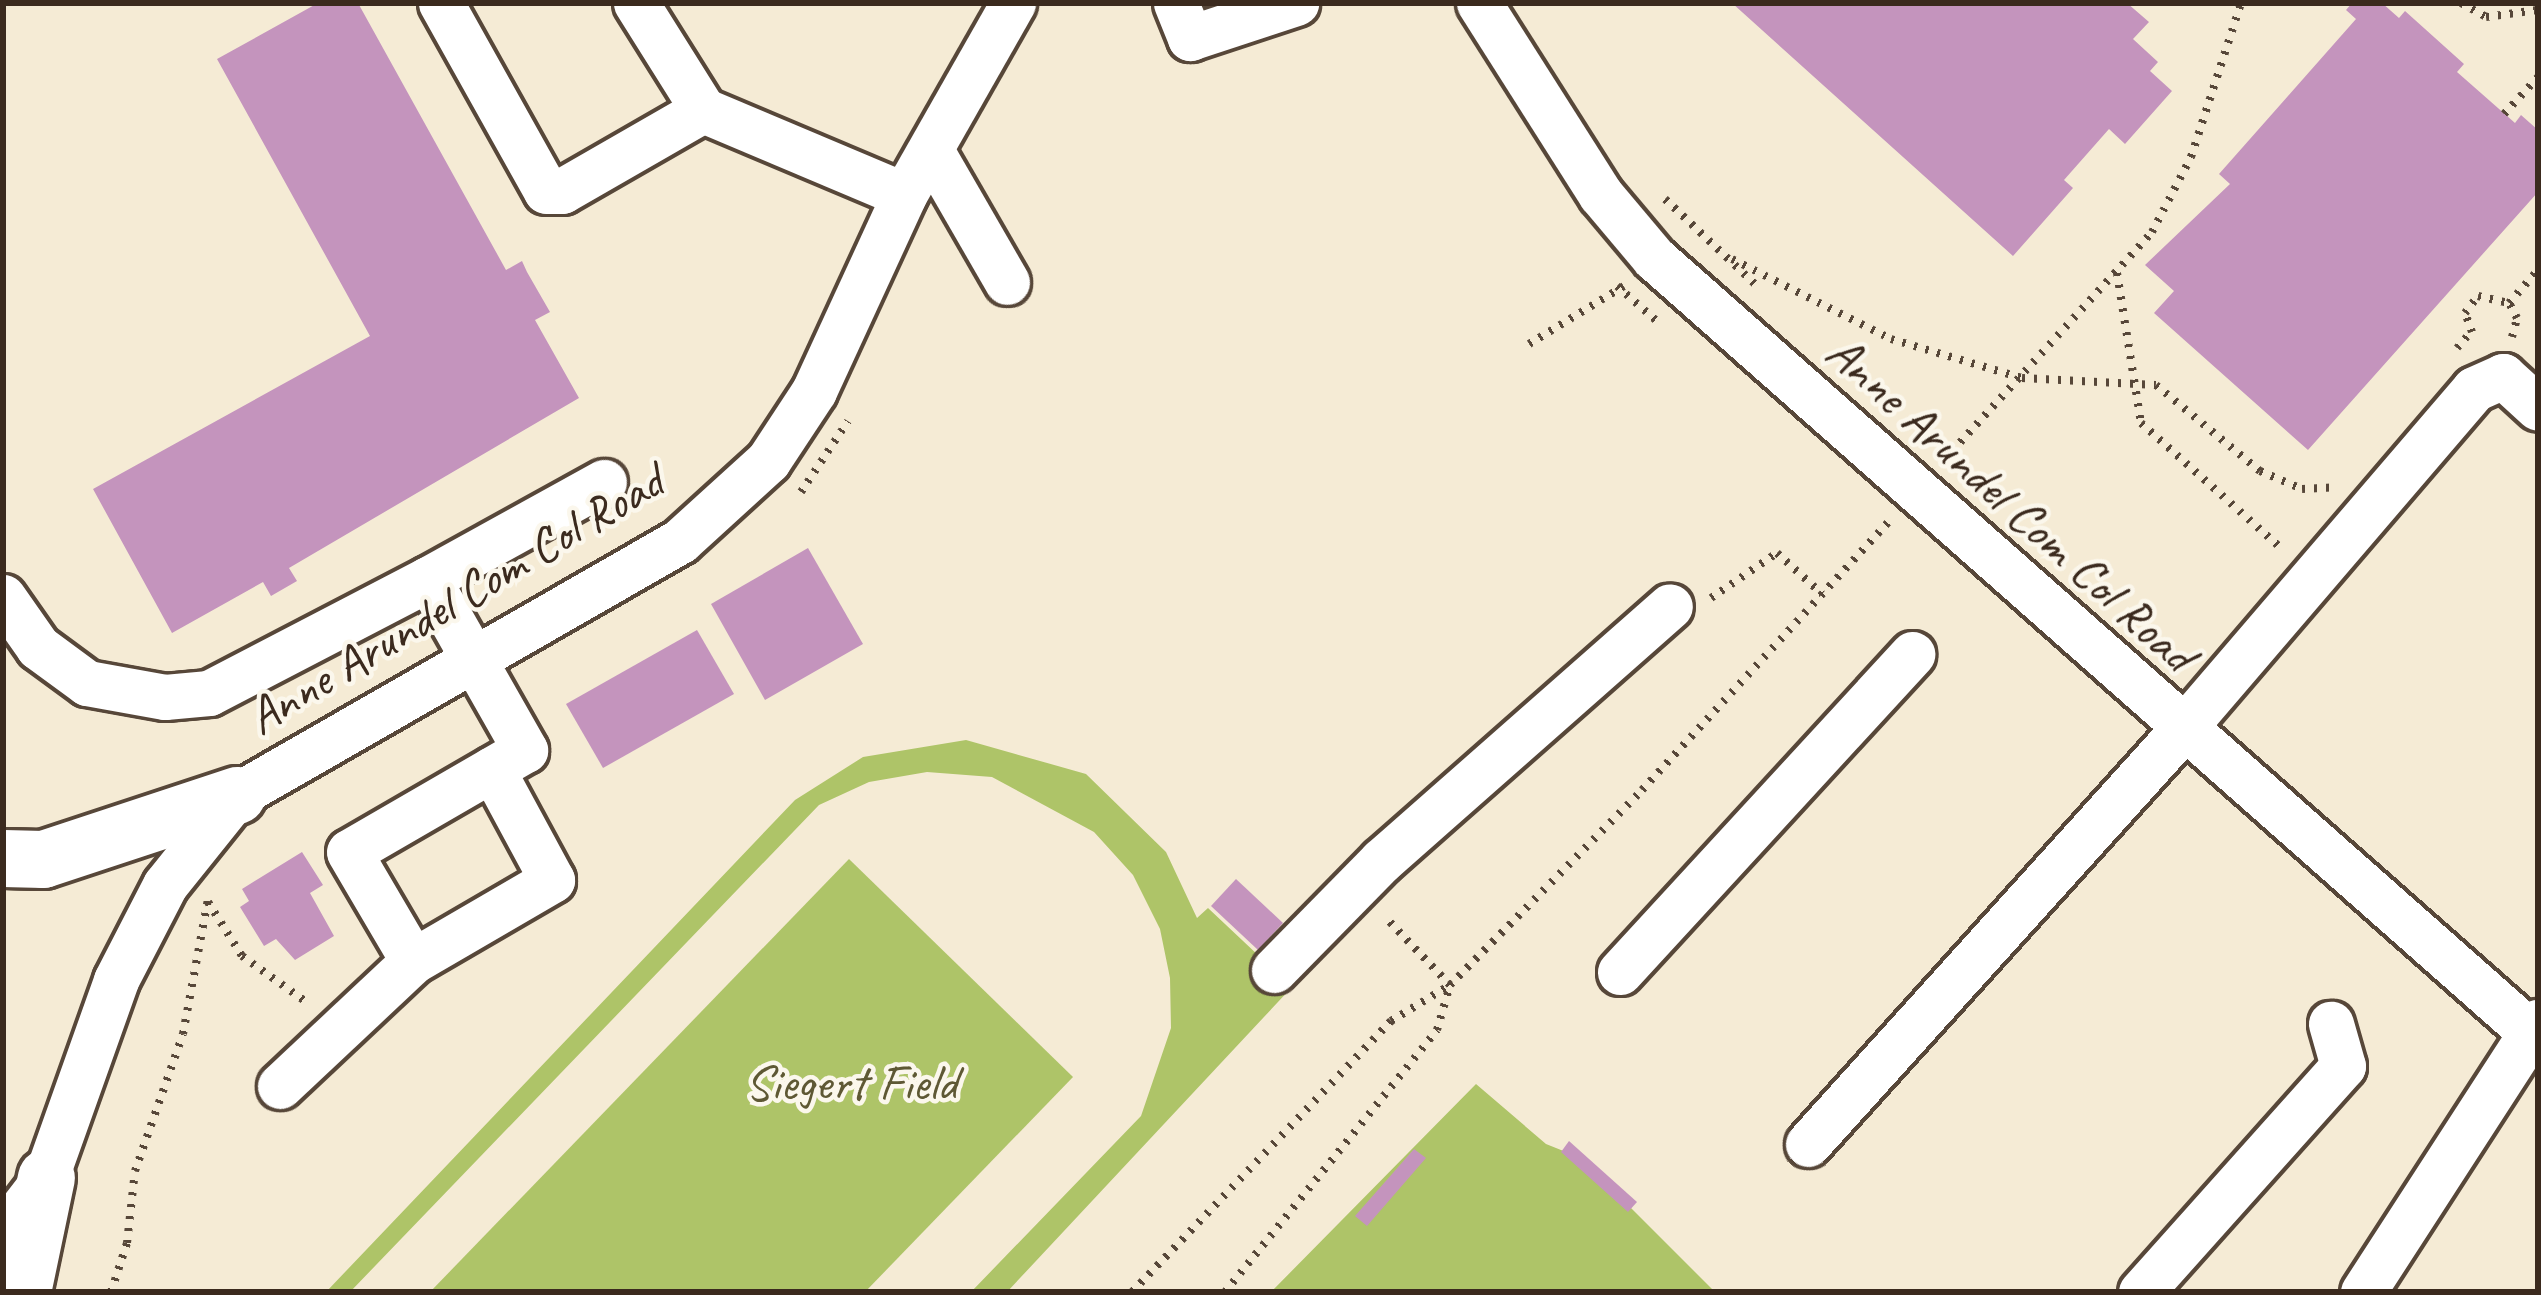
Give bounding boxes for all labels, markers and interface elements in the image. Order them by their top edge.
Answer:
street label: Anne Arundel Com Col Road [1814,322,2208,684]
street label: Anne Arundel Com Col Road [236,451,674,747]
park label: Siegert Field [745,1051,957,1113]

